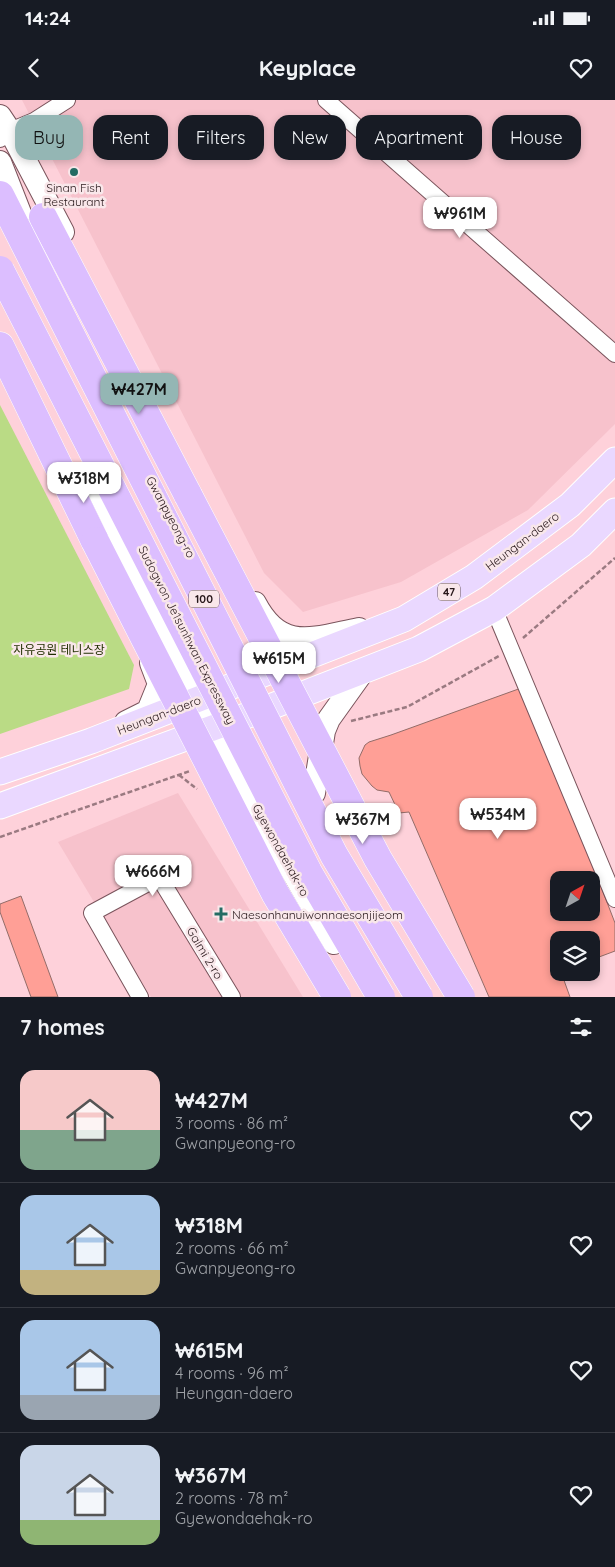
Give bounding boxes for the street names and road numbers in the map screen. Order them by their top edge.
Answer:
street label: Gwanpyeong-ro [143,474,199,560]
street label: Heungan-daero [482,508,562,574]
street label: Sudogwon Je1sunhwan Expressway [135,543,239,727]
road number: 47 [438,584,460,601]
road number: 100 [189,590,219,608]
street label: Heungan-daero [115,692,203,738]
street label: Gyewondaehak-ro [249,801,313,899]
street label: Galmi 2-ro [184,924,226,982]

